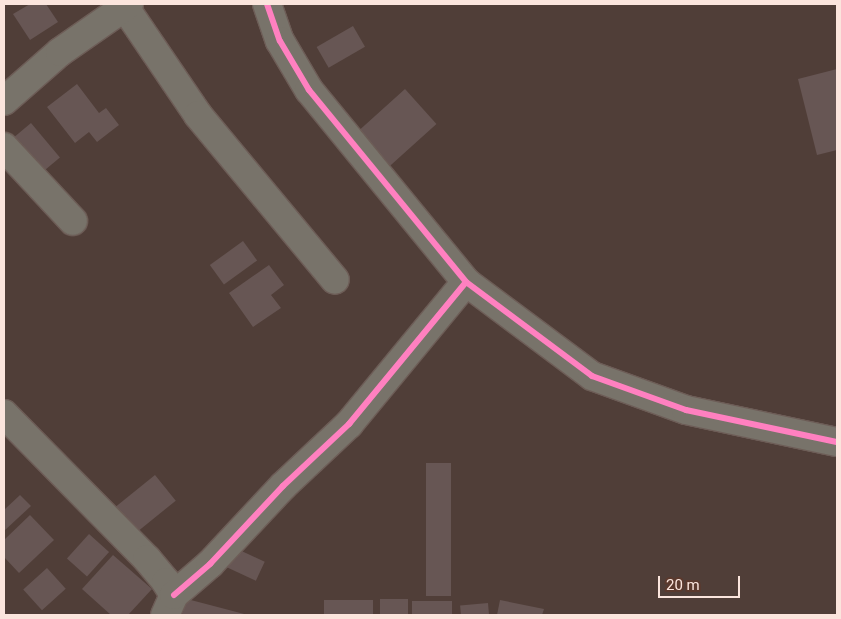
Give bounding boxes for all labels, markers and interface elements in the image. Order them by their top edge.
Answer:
scale bar [661,566,744,598]
text: 20 m [666,576,700,594]

